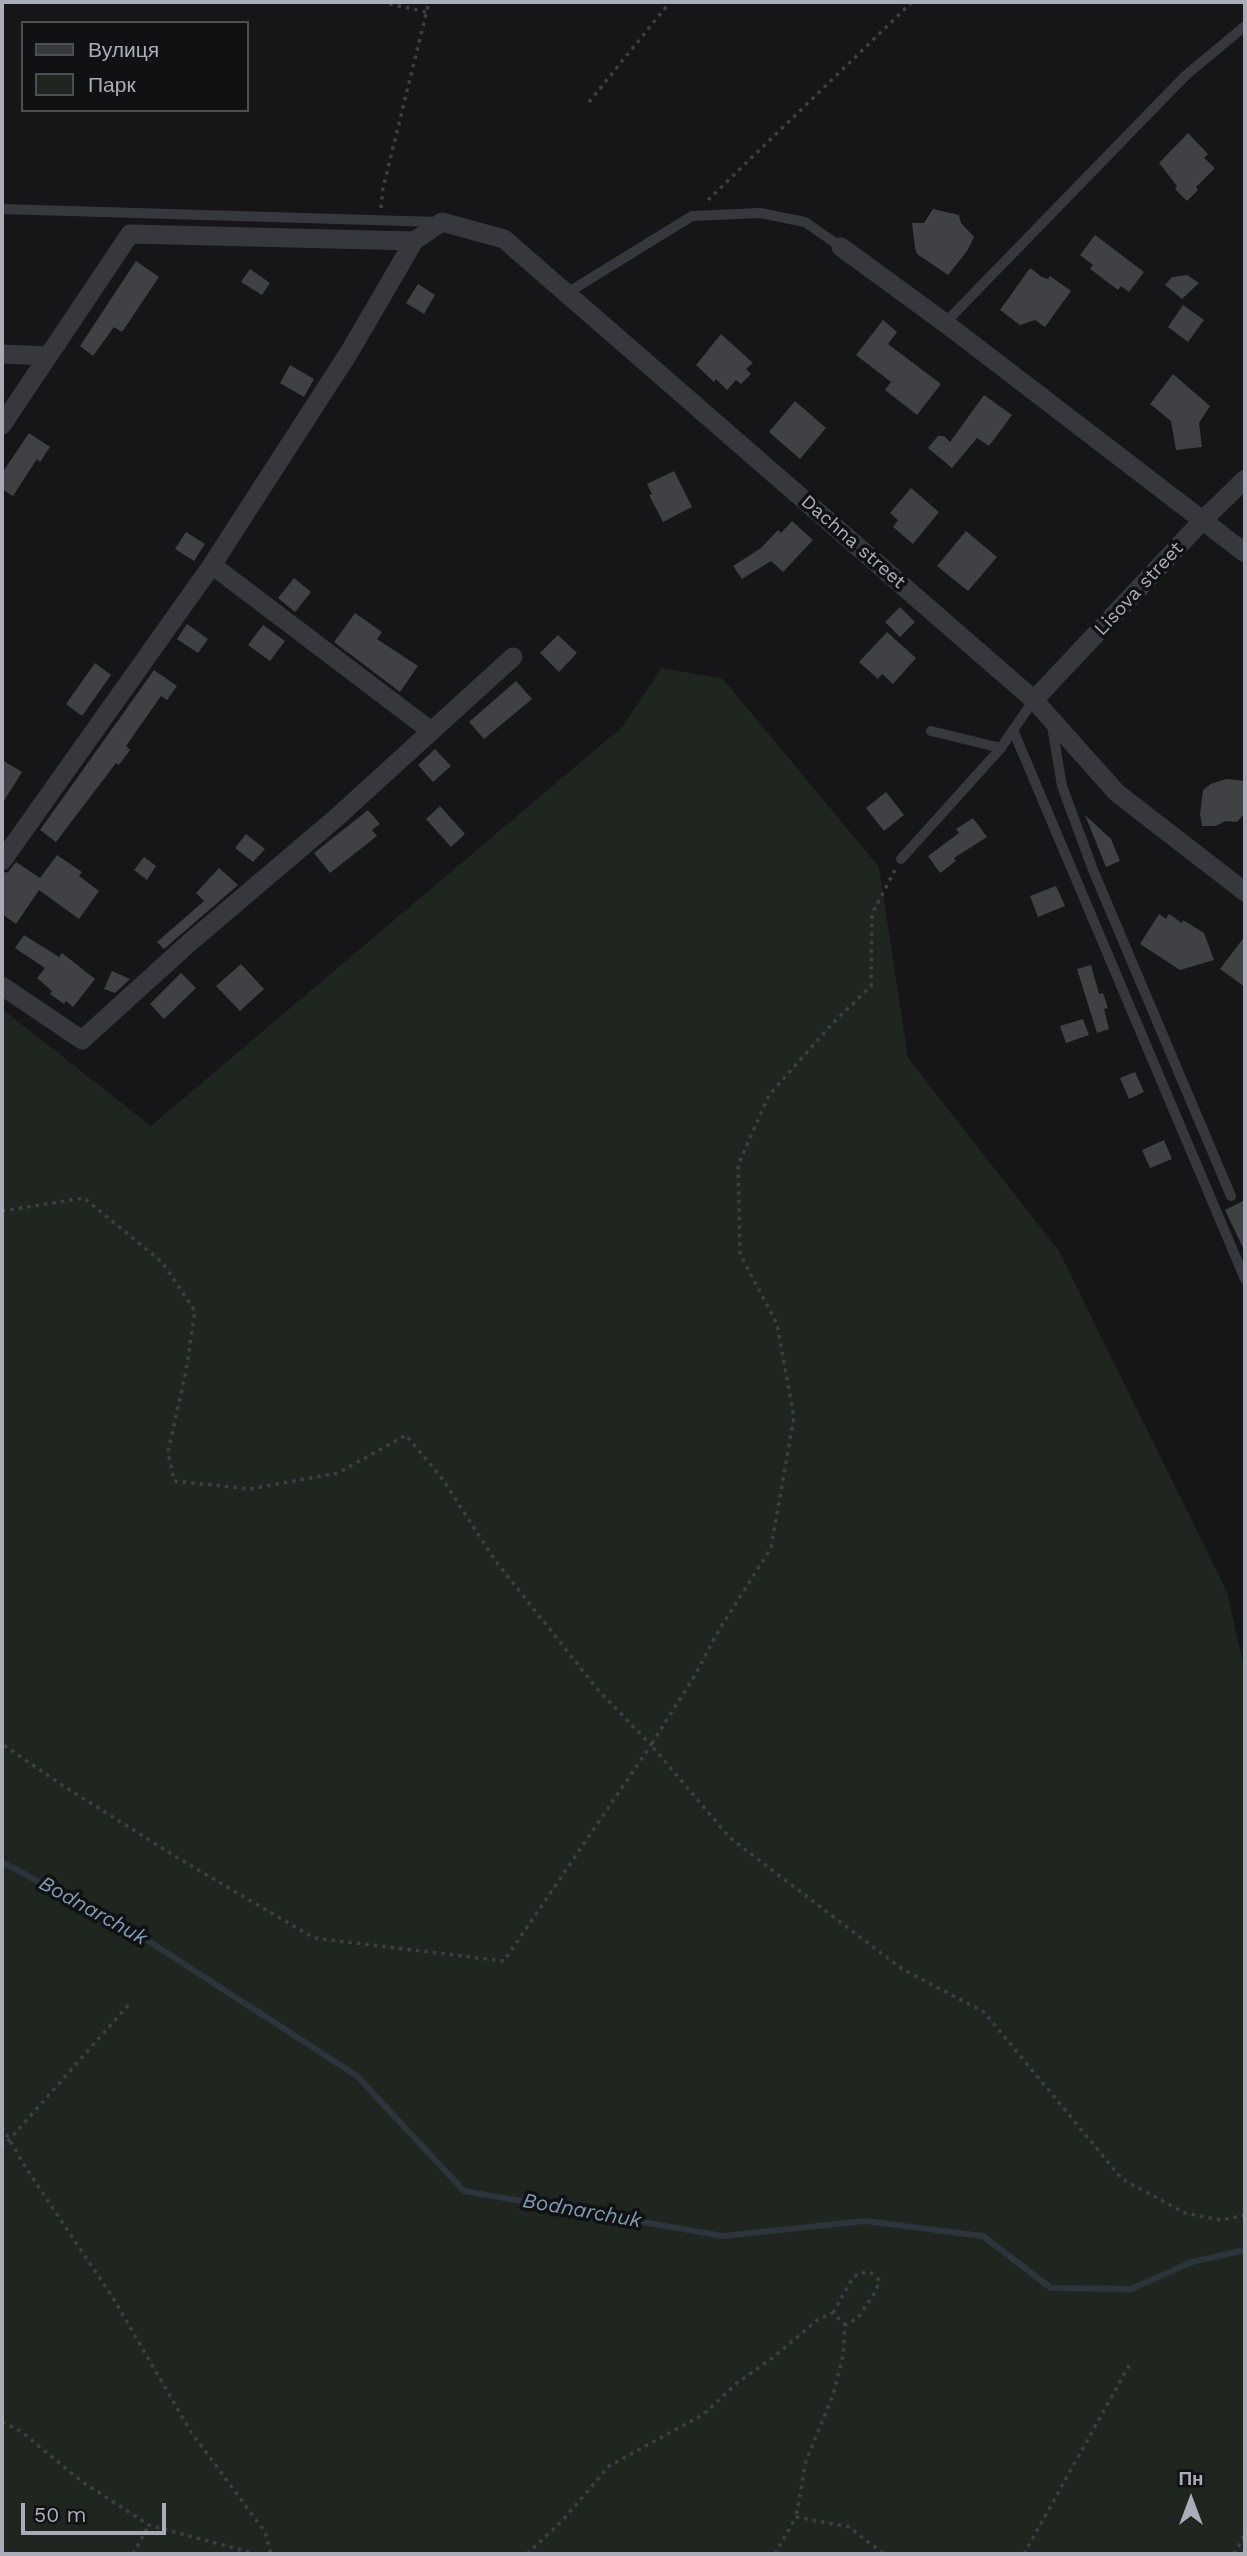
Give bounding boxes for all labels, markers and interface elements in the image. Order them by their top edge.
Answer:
legend [21,21,248,112]
text: Вулиця [88,37,159,62]
text: Парк [88,72,136,97]
street label: Dachna street [796,490,910,594]
street label: Lisova street [1090,537,1188,641]
water label: Bodnarchuk [34,1871,152,1951]
water label: Bodnarchuk [521,2188,643,2234]
north arrow [1156,2465,1226,2535]
text: Пн [1178,2467,1204,2490]
scale bar [24,2490,170,2534]
text: 50 m [34,2502,86,2527]

